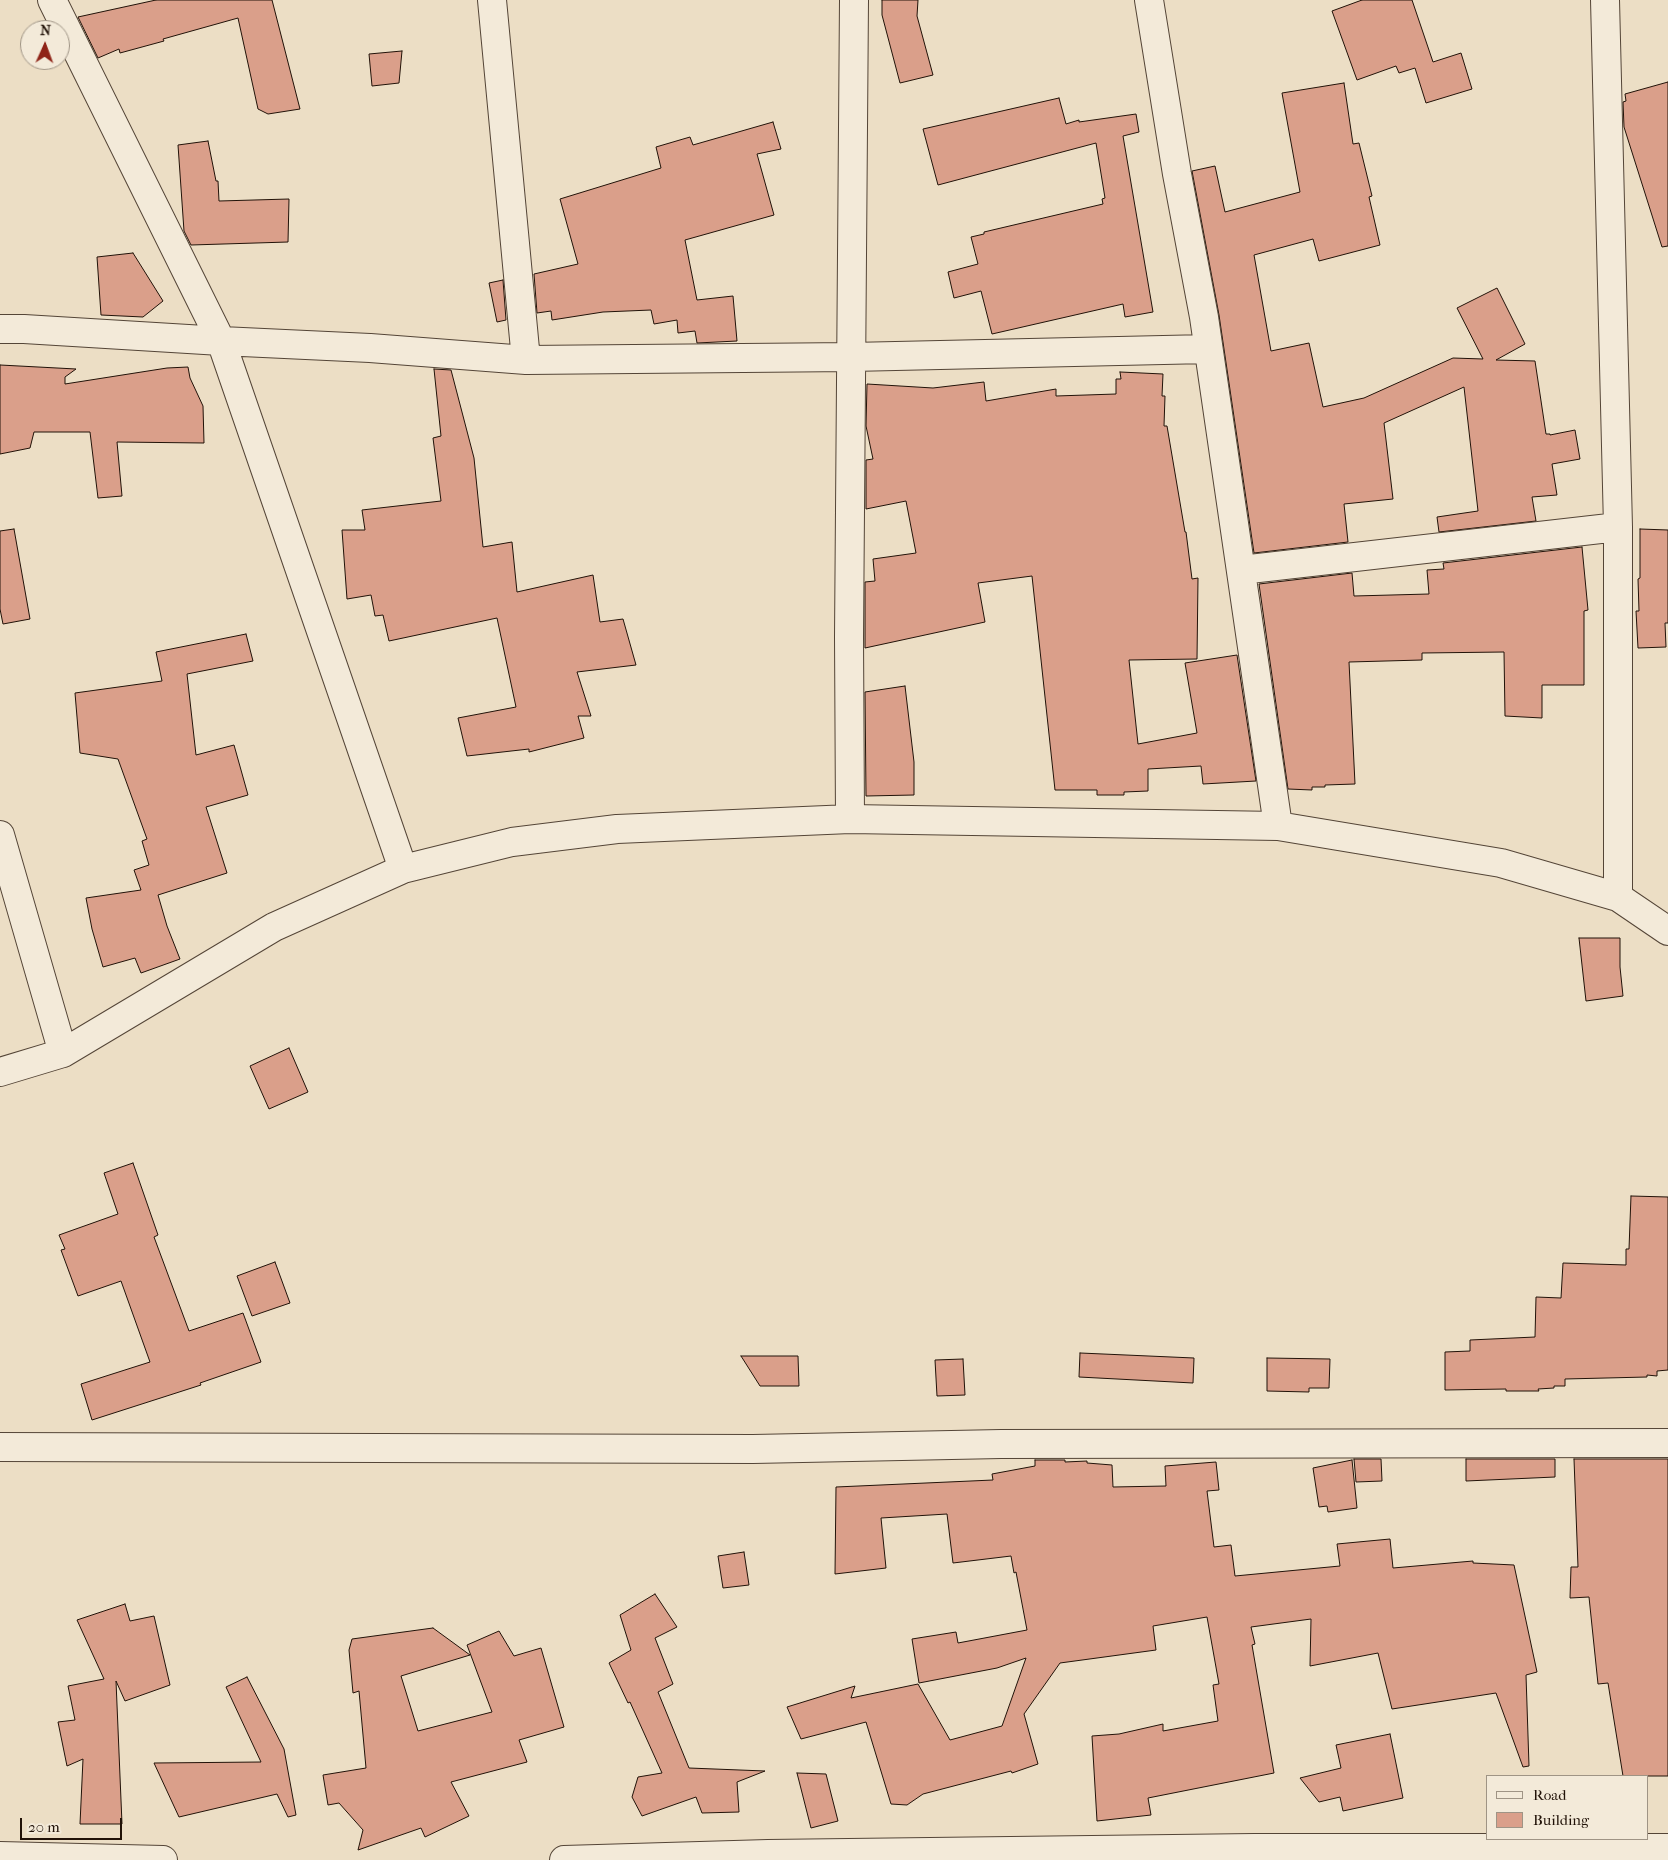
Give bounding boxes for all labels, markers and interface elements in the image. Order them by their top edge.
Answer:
north arrow [20,20,70,70]
text: N [40,22,51,39]
legend [1486,1775,1648,1840]
text: Road [1533,1786,1566,1804]
scale bar [22,1808,125,1840]
text: Building [1533,1811,1589,1829]
text: 20 m [28,1818,60,1836]

